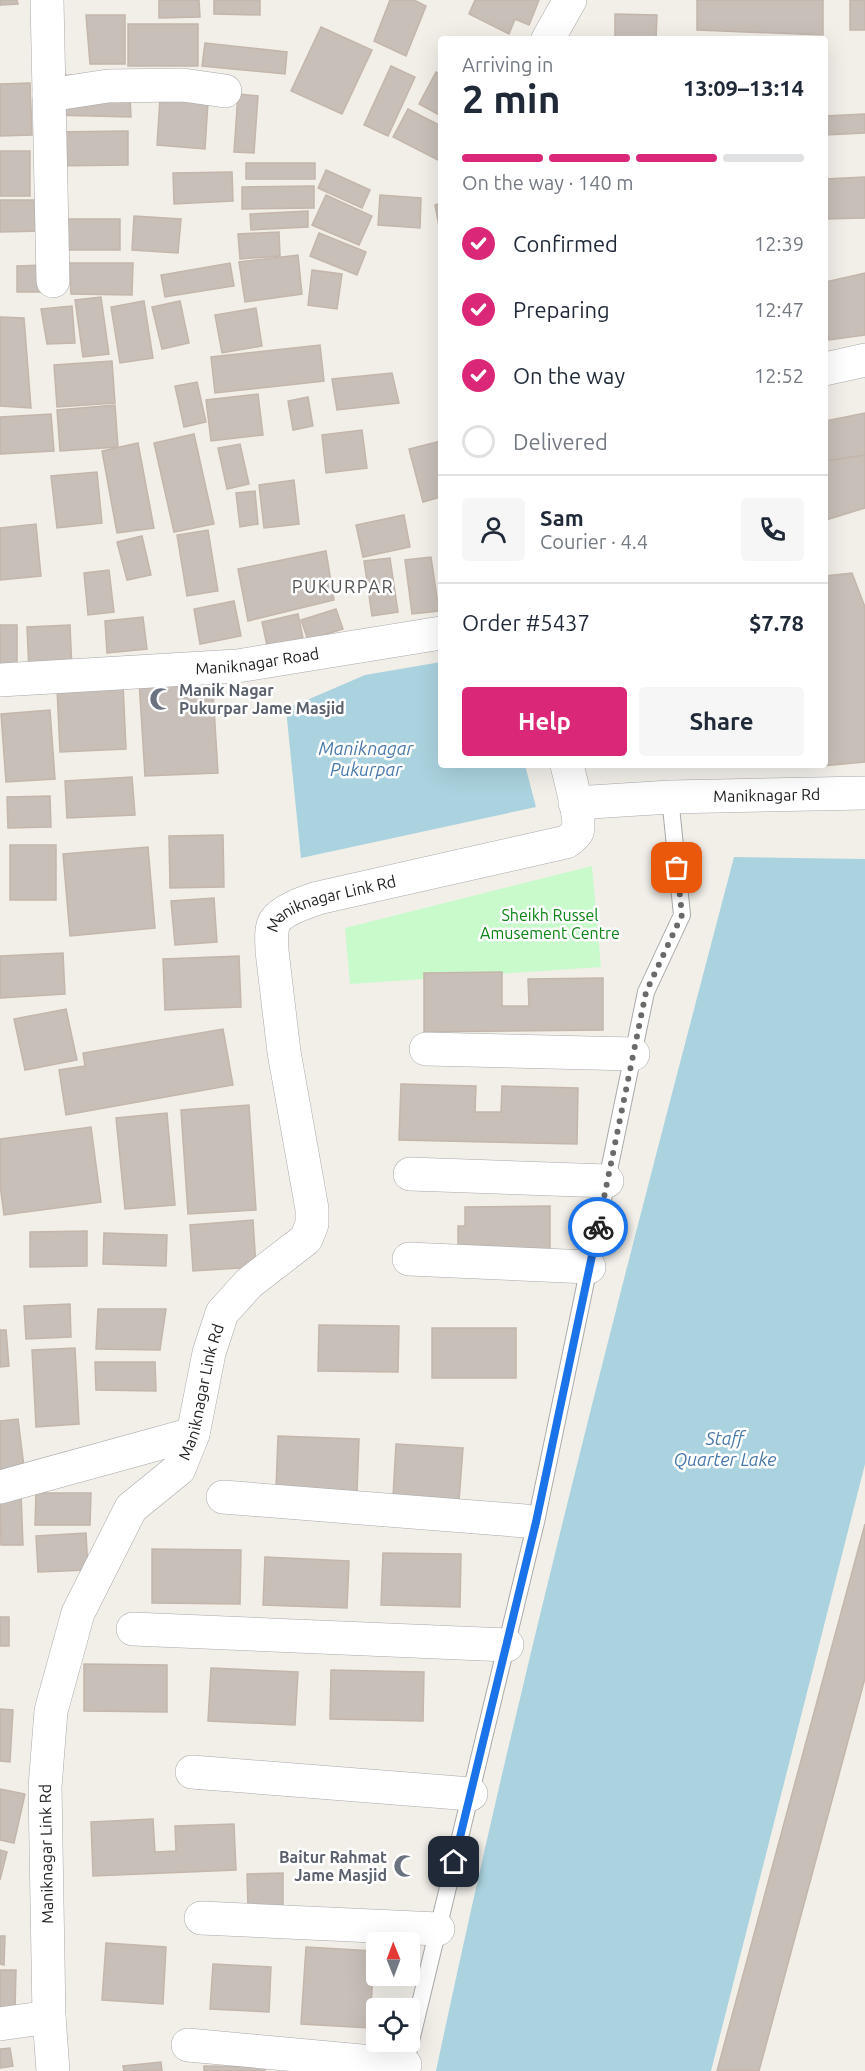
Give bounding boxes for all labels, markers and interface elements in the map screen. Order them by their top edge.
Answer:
text: Arriving in [462,53,553,76]
text: 13:09–13:14 [683,75,804,100]
text: 2 min [462,77,561,120]
text: On the way · 140 m [462,171,634,194]
icon: check [462,227,495,260]
text: Confirmed [513,231,618,256]
text: 12:39 [754,232,804,255]
icon: check [462,293,495,326]
text: Preparing [513,297,610,322]
text: 12:47 [754,298,804,321]
icon: check [462,359,495,392]
text: On the way [513,363,625,388]
text: 12:52 [754,364,804,387]
text: Delivered [513,429,608,454]
button: person [462,498,525,561]
button: phone [741,498,804,561]
text: Sam [540,505,584,530]
text: Courier · 4.4 [540,530,648,553]
district label: PUKURPAR [292,576,394,596]
text: Order #5437 [462,610,590,635]
text: $7.78 [749,610,804,635]
street label: Maniknagar Road [195,644,320,677]
place label: Manik Nagar Pukurpar Jame Masjid [179,681,345,717]
mosque icon: Manik Nagar Pukurpar Jame Masjid [148,686,174,712]
button: Help [462,687,627,756]
button: Share [639,687,804,756]
water label: Maniknagar Pukurpar [319,738,415,779]
street label: Maniknagar Rd [713,785,821,805]
pin [651,842,702,893]
icon: bag [660,851,693,884]
street label: Maniknagar Link Rd [263,872,398,934]
park label: Sheikh Russel Amusement Centre [480,906,620,942]
courier [568,1197,628,1257]
icon: bike [582,1211,615,1244]
street label: Maniknagar Link Rd [175,1321,227,1463]
water label: Staff Quarter Lake [674,1428,776,1470]
street label: Maniknagar Link Rd [36,1784,56,1924]
pin [428,1836,479,1887]
icon: home [437,1845,470,1878]
place label: Baitur Rahmat Jame Masjid [279,1848,387,1884]
mosque icon: Baitur Rahmat Jame Masjid [392,1853,418,1879]
north arrow [366,1932,420,1986]
map controls [366,1932,420,2052]
button: locate [366,1998,420,2052]

